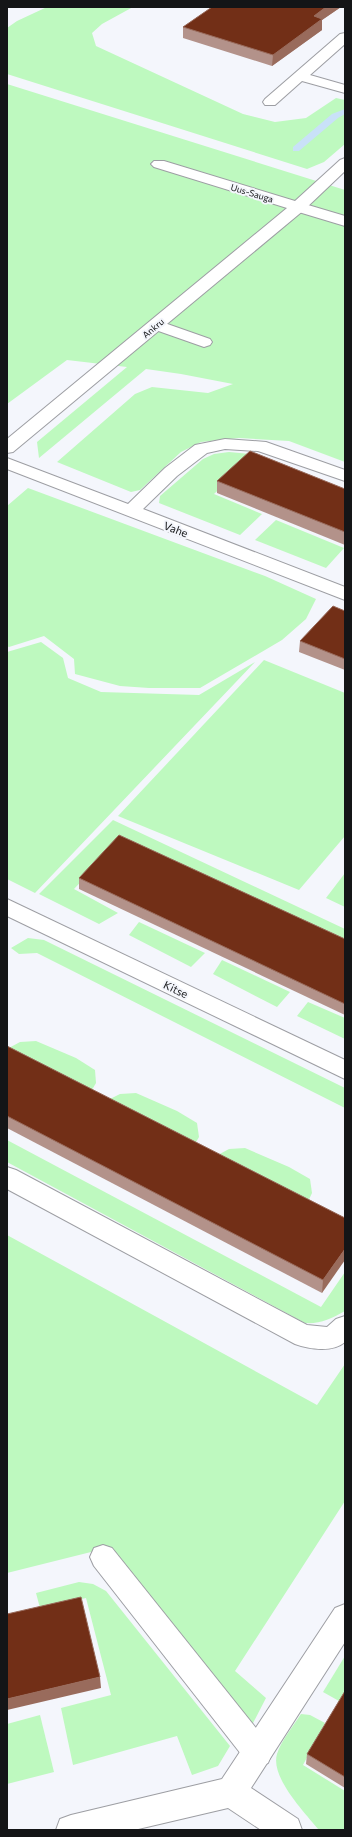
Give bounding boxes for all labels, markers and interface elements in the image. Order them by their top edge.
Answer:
street label: Uus-Sauga [229,181,275,205]
street label: Ankru [140,316,166,340]
street label: Vahe [162,518,190,540]
street label: Kitse [162,978,190,1001]

